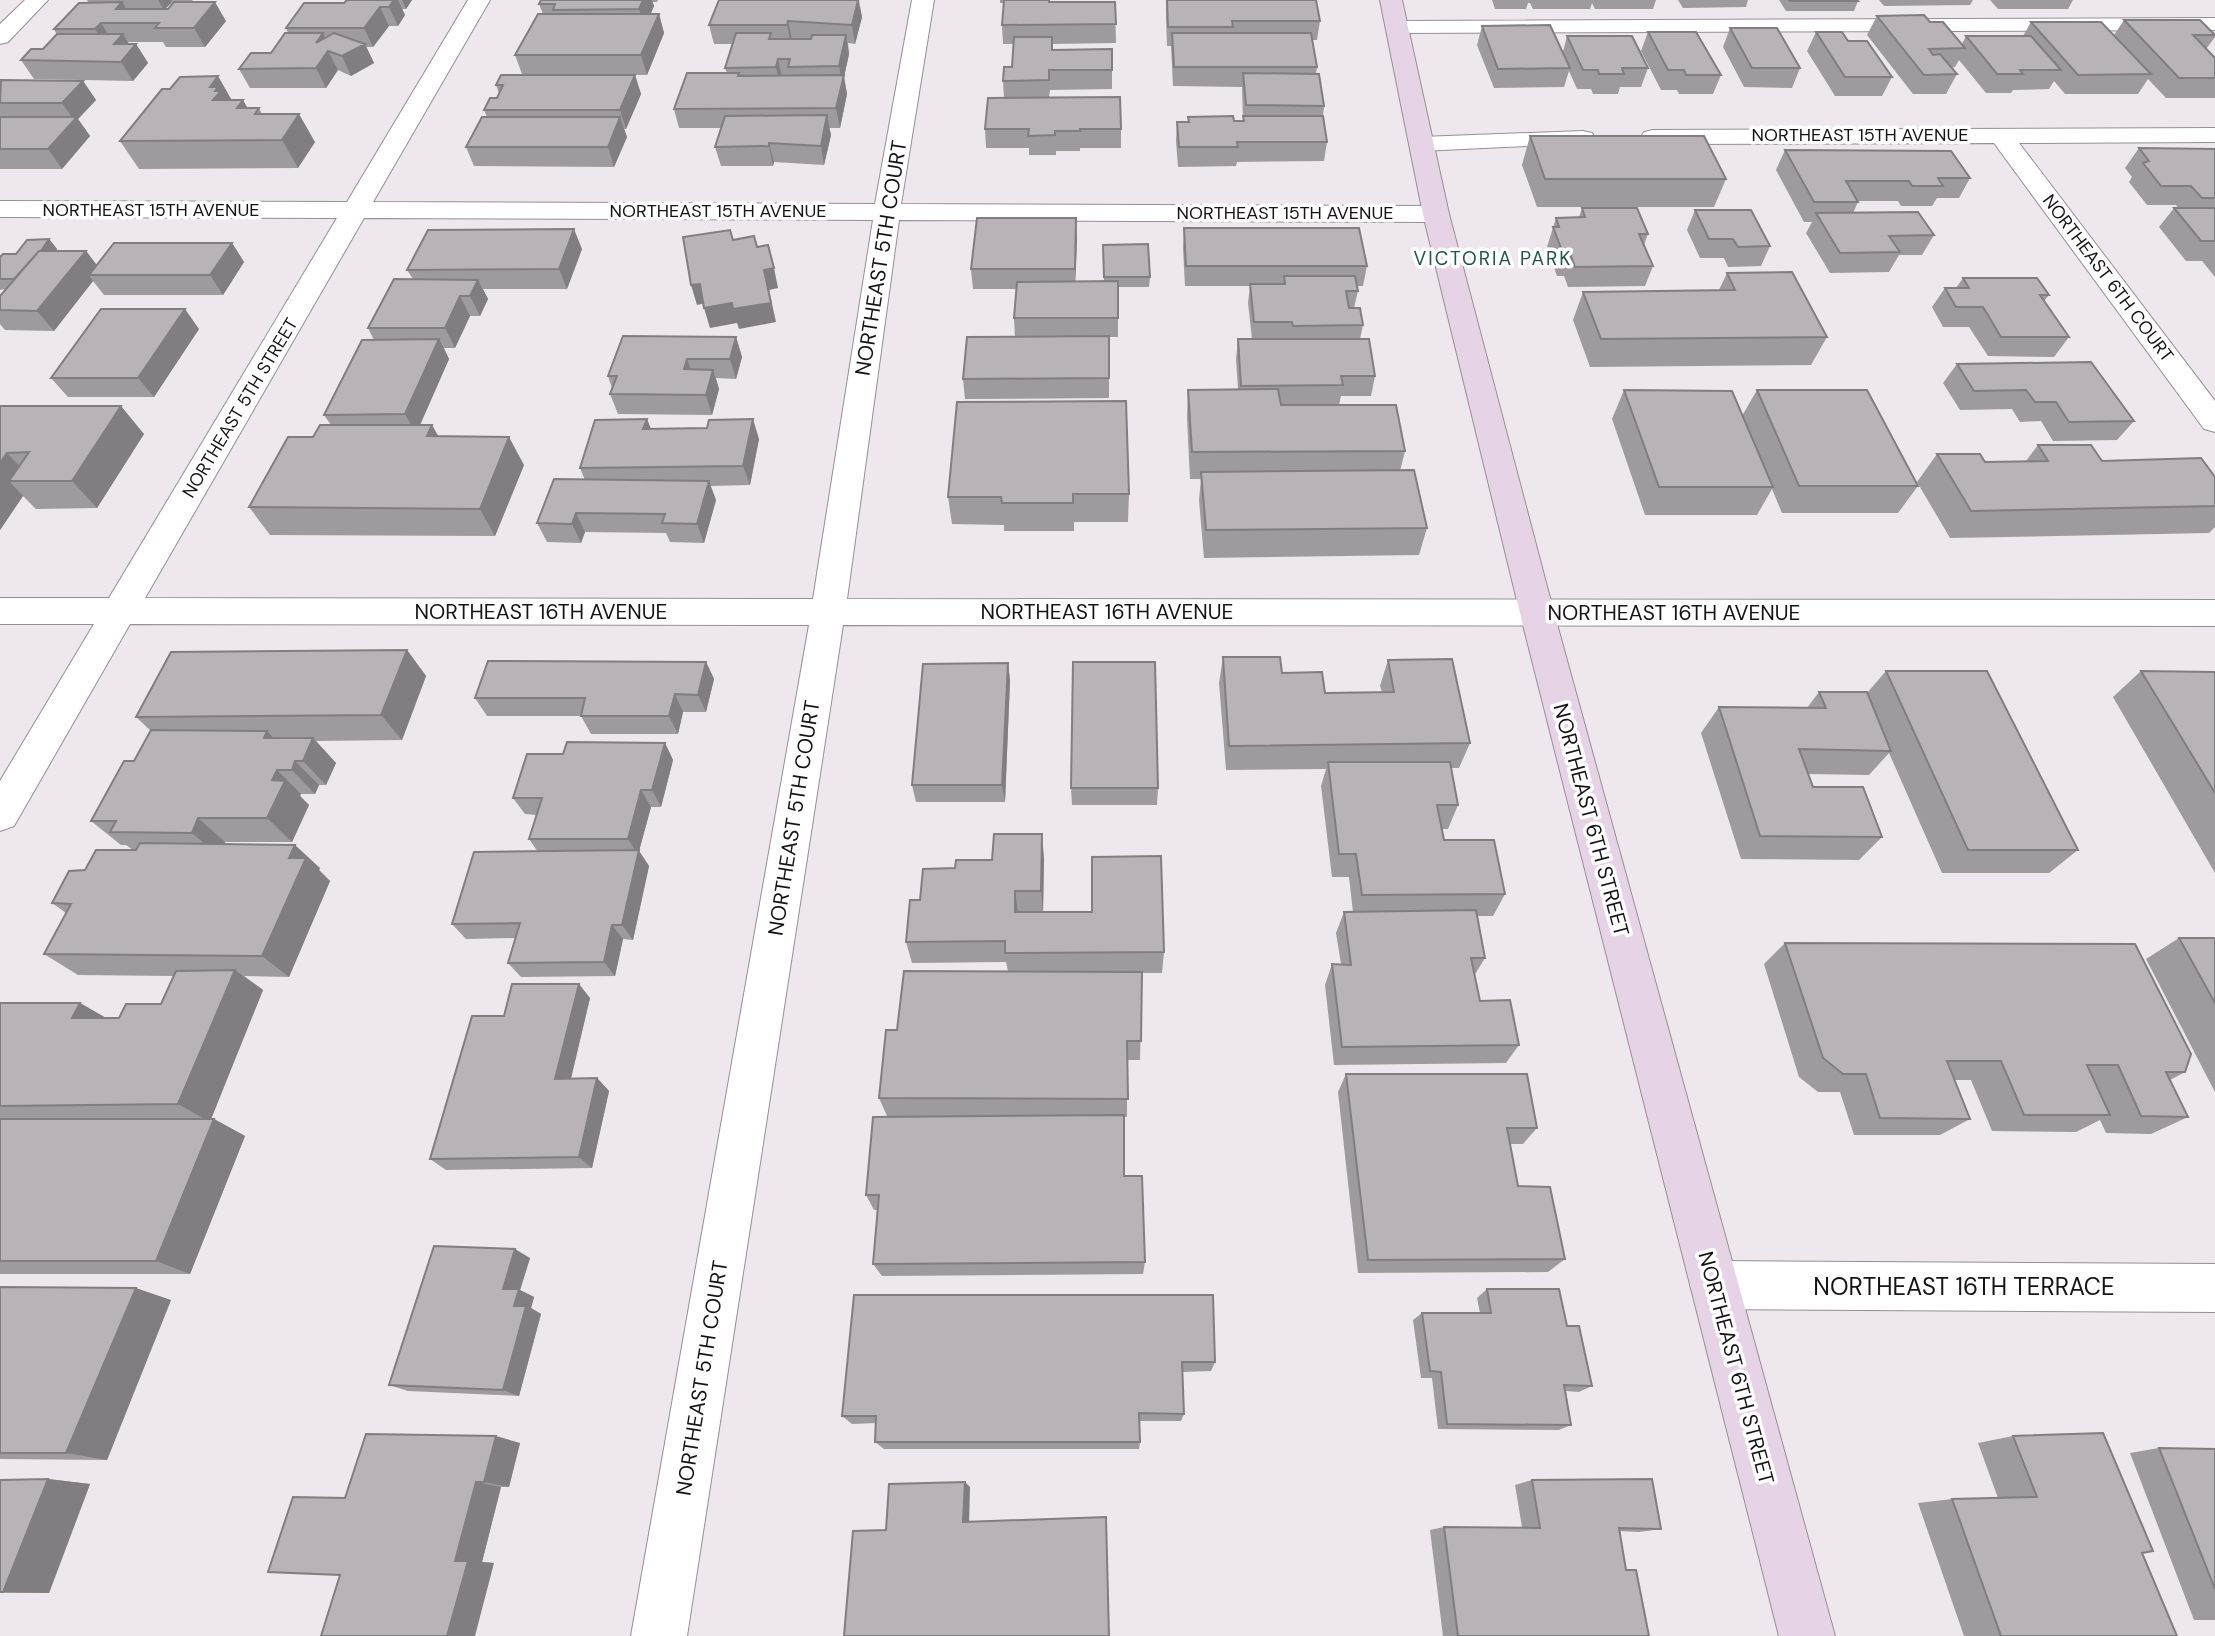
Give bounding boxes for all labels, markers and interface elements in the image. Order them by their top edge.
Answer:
street label: NORTHEAST 15TH AVENUE [1752,123,1968,147]
street label: NORTHEAST 5TH COURT [849,138,913,378]
street label: NORTHEAST 6TH COURT [2037,189,2179,367]
street label: NORTHEAST 15TH AVENUE [43,198,259,222]
street label: NORTHEAST 15TH AVENUE [610,199,826,223]
street label: NORTHEAST 15TH AVENUE [1177,201,1393,225]
district label: VICTORIA PARK [1414,246,1572,271]
street label: NORTHEAST 5TH STREET [177,314,303,502]
street label: NORTHEAST 16TH AVENUE [415,598,667,626]
street label: NORTHEAST 16TH AVENUE [981,598,1233,626]
street label: NORTHEAST 16TH AVENUE [1548,599,1800,627]
street label: NORTHEAST 5TH COURT [762,698,826,938]
street label: NORTHEAST 6TH STREET [1546,700,1636,940]
street label: NORTHEAST 6TH STREET [1691,1248,1781,1488]
street label: NORTHEAST 5TH COURT [670,1258,734,1498]
street label: NORTHEAST 16TH TERRACE [1813,1271,2115,1302]

